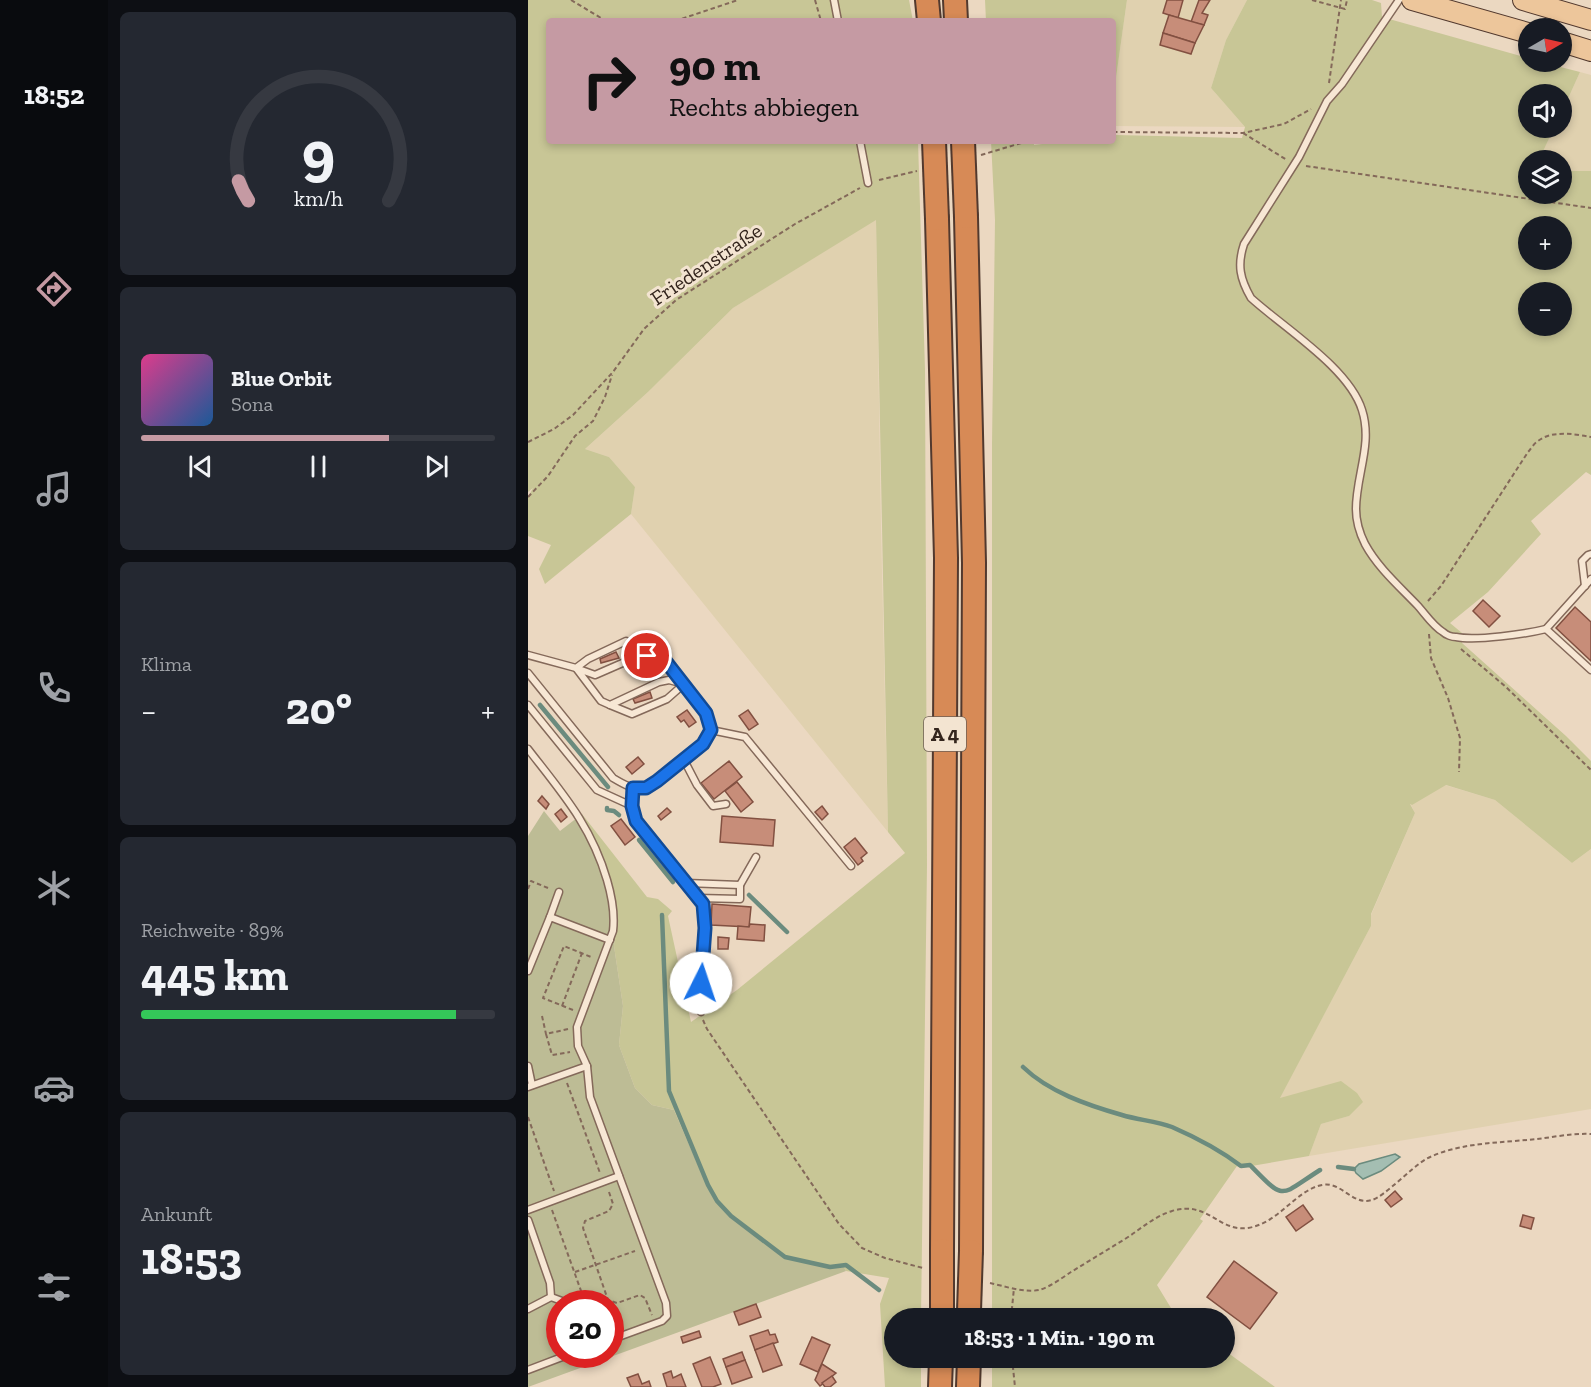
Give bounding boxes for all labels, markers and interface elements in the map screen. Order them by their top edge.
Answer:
north arrow [1518,18,1572,72]
map controls [1518,18,1572,336]
text: 90 m [669,40,760,91]
icon: right [570,42,648,120]
text: 18:52 [24,79,84,111]
button: sound [1518,84,1572,138]
text: Rechts abbiegen [669,91,859,123]
text: 9 [301,116,335,191]
button: layers [1518,150,1572,204]
text: km/h [294,186,342,211]
button: + [1518,216,1572,270]
street label: Friedenstraße [645,217,767,310]
icon: directions [33,268,75,310]
button: − [1518,282,1572,336]
text: Blue Orbit [231,365,331,392]
text: Sona [231,392,273,416]
icon: previous [184,450,217,483]
icon: pause [302,450,335,483]
icon: next [420,450,453,483]
icon: music [33,468,75,510]
pin [621,630,672,681]
icon: arrive [630,639,663,672]
text: Klima [141,652,192,676]
icon: phone [33,667,75,709]
text: 20° [286,682,352,736]
text: − [141,691,156,730]
text: + [481,691,495,730]
road number: A 4 [924,717,966,751]
icon: climate [33,867,75,909]
text: Reichweite · 89% [141,918,284,942]
text: 445 km [141,948,289,1002]
position arrow [669,951,733,1015]
icon: car [33,1067,75,1109]
text: Ankunft [141,1202,212,1226]
text: 18:53 [141,1232,242,1286]
icon: filters [33,1266,75,1308]
speed limit sign: 20 [546,1290,624,1368]
text: 18:53 · 1 Min. · 190 m [965,1324,1155,1351]

